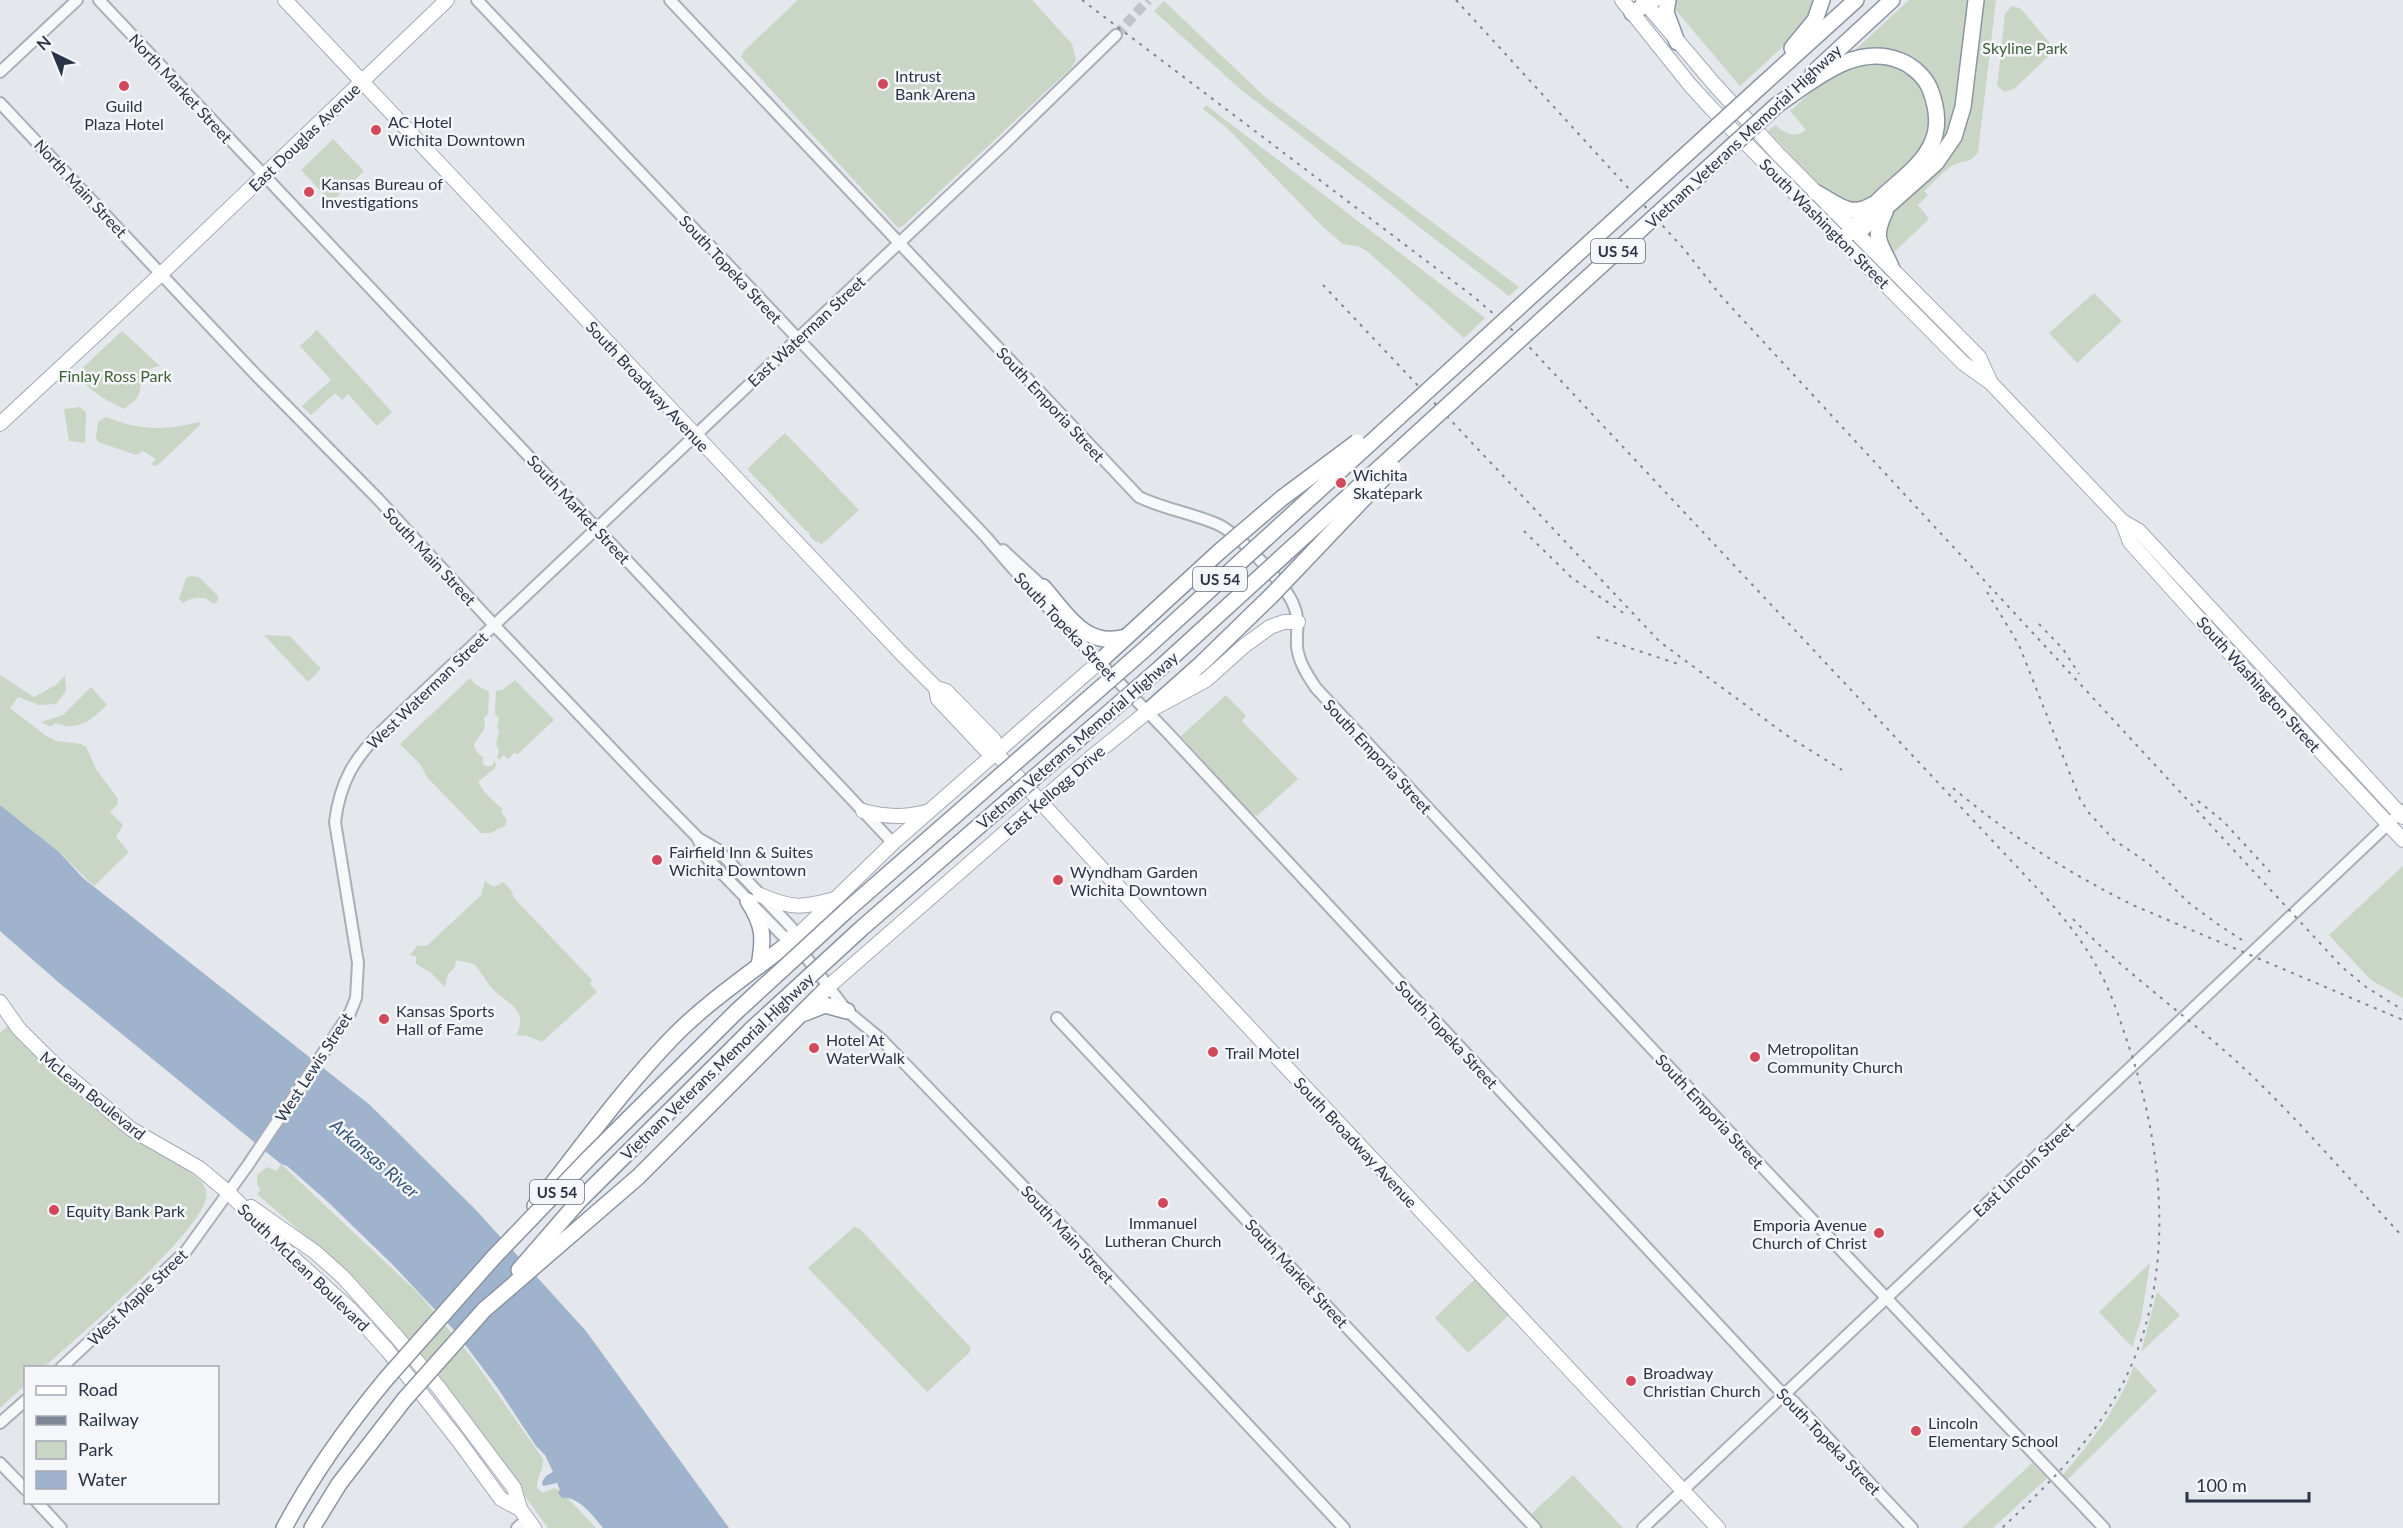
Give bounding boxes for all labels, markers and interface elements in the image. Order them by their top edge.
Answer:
north arrow [24,24,84,84]
street label: North Market Street [126,30,237,147]
text: N [32,32,54,54]
park label: Skyline Park [1982,38,2069,57]
street label: Vietnam Veterans Memorial Highway [1641,40,1845,232]
place label: Intrust Bank Arena [895,66,975,103]
marker: Intrust Bank Arena [876,77,890,91]
marker: Guild Plaza Hotel [117,79,131,93]
street label: East Douglas Avenue [244,79,364,195]
place label: Guild Plaza Hotel [84,96,164,133]
place label: AC Hotel Wichita Downtown [388,112,525,149]
marker: AC Hotel Wichita Downtown [369,123,383,137]
street label: North Main Street [31,135,131,241]
street label: South Washington Street [1756,154,1894,292]
place label: Kansas Bureau of Investigations [321,174,443,211]
marker: Kansas Bureau of Investigations [302,185,316,199]
street label: South Topeka Street [676,211,786,327]
road number: US 54 [1591,239,1645,263]
street label: East Waterman Street [743,272,869,390]
street label: South Broadway Avenue [583,317,713,455]
street label: South Emporia Street [993,343,1109,465]
park label: Finlay Ross Park [58,366,172,385]
street label: South Market Street [524,451,634,568]
place label: Wichita Skatepark [1353,465,1423,502]
marker: Wichita Skatepark [1334,476,1348,490]
street label: South Main Street [380,503,480,609]
road number: US 54 [1193,567,1247,591]
street label: South Topeka Street [1011,568,1121,684]
street label: South Washington Street [2193,612,2325,756]
street label: West Waterman Street [363,627,491,753]
street label: Vietnam Veterans Memorial Highway [972,647,1182,833]
street label: South Emporia Street [1320,695,1436,817]
street label: East Kellogg Drive [1000,741,1108,839]
place label: Fairfield Inn & Suites Wichita Downtown [669,842,813,879]
marker: Fairfield Inn & Suites Wichita Downtown [650,853,664,867]
place label: Wyndham Garden Wichita Downtown [1070,862,1207,899]
marker: Wyndham Garden Wichita Downtown [1051,873,1065,887]
street label: Vietnam Veterans Memorial Highway [617,968,818,1163]
street label: South Topeka Street [1392,976,1502,1092]
place label: Kansas Sports Hall of Fame [396,1001,494,1038]
street label: West Lewis Street [271,1009,356,1125]
marker: Kansas Sports Hall of Fame [377,1012,391,1026]
place label: Hotel At WaterWalk [826,1030,906,1067]
place label: Metropolitan Community Church [1767,1039,1903,1076]
marker: Hotel At WaterWalk [807,1041,821,1055]
place label: Trail Motel [1225,1043,1300,1062]
marker: Trail Motel [1206,1045,1220,1059]
street label: McLean Boulevard [37,1047,149,1143]
street label: South Emporia Street [1652,1050,1768,1172]
marker: Metropolitan Community Church [1748,1050,1762,1064]
street label: South Broadway Avenue [1291,1073,1421,1211]
water label: Arkansas River [326,1113,424,1203]
street label: East Lincoln Street [1969,1117,2077,1220]
road number: US 54 [530,1180,584,1204]
street label: South Main Street [1018,1181,1118,1287]
marker: Immanuel Lutheran Church [1156,1196,1170,1210]
street label: South McLean Boulevard [234,1199,374,1335]
place label: Equity Bank Park [66,1201,186,1220]
marker: Equity Bank Park [47,1203,61,1217]
place label: Immanuel Lutheran Church [1104,1213,1222,1250]
street label: South Market Street [1242,1215,1352,1332]
place label: Emporia Avenue Church of Christ [1752,1215,1867,1252]
marker: Emporia Avenue Church of Christ [1872,1226,1886,1240]
street label: West Maple Street [83,1245,191,1349]
place label: Broadway Christian Church [1643,1363,1761,1400]
legend [24,1366,219,1504]
marker: Broadway Christian Church [1624,1374,1638,1388]
text: Road [78,1378,118,1400]
street label: South Topeka Street [1773,1384,1885,1499]
text: Railway [78,1408,139,1430]
place label: Lincoln Elementary School [1928,1413,2058,1450]
marker: Lincoln Elementary School [1909,1424,1923,1438]
text: Park [78,1438,114,1460]
scale bar [2187,1465,2308,1503]
text: Water [78,1468,127,1490]
text: 100 m [2196,1474,2247,1496]

